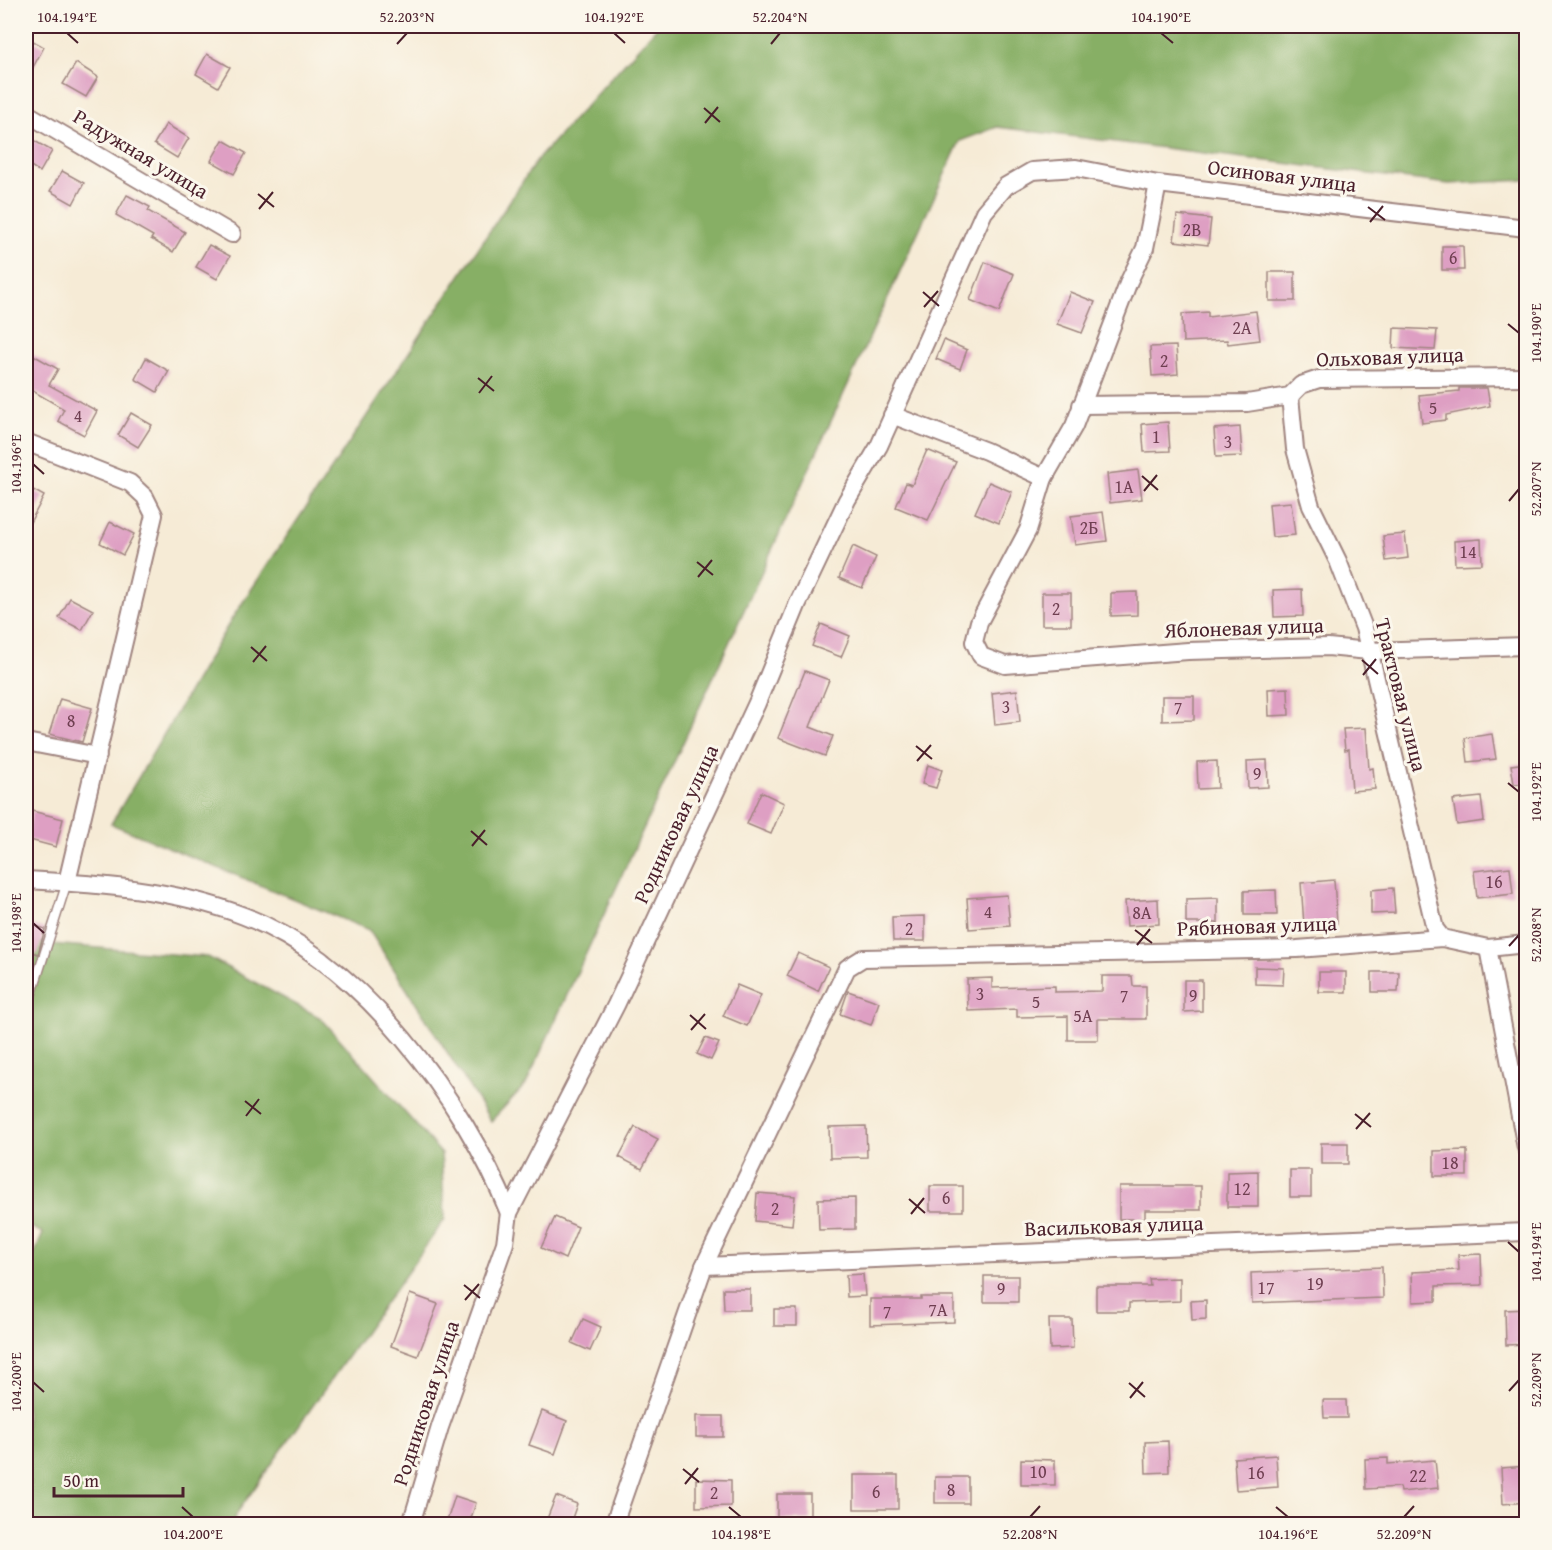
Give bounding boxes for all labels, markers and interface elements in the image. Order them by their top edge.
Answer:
text: 104.194°E [37,6,97,27]
text: 52.203°N [380,6,435,27]
text: 104.192°E [584,6,644,27]
text: 52.204°N [753,6,808,27]
text: 104.190°E [1131,6,1191,27]
street label: Радужная улица [68,101,215,206]
street label: Осиновая улица [1206,151,1358,200]
house number: 2В [1183,216,1201,243]
house number: 6 [1449,244,1457,271]
text: 104.190°E [1525,303,1546,363]
house number: 2А [1232,314,1252,341]
street label: Ольховая улица [1316,338,1464,375]
house number: 2 [1160,347,1168,374]
house number: 5 [1429,394,1437,421]
house number: 4 [74,402,82,429]
house number: 1 [1152,423,1160,450]
house number: 3 [1224,428,1232,455]
text: 104.196°E [5,434,26,494]
text: 52.207°N [1525,461,1546,516]
house number: 1А [1114,473,1134,500]
house number: 2Б [1080,514,1098,541]
house number: 14 [1459,538,1477,565]
house number: 2 [1052,595,1060,622]
street label: Яблоневая улица [1163,609,1324,646]
street label: Трактовая улица [1367,615,1436,775]
house number: 3 [1002,693,1010,720]
house number: 7 [1174,694,1182,721]
house number: 8 [67,707,75,734]
street label: Родниковая улица [625,739,726,908]
house number: 9 [1253,760,1261,787]
text: 104.192°E [1525,762,1546,822]
house number: 16 [1485,868,1503,895]
text: 104.198°E [5,893,26,953]
house number: 4 [984,898,992,925]
house number: 8А [1132,899,1152,926]
street label: Рябиновая улица [1176,907,1338,944]
text: 52.208°N [1525,907,1546,962]
house number: 2 [905,915,913,942]
house number: 3 [976,980,984,1007]
house number: 7 [1120,982,1128,1009]
house number: 9 [1189,982,1197,1009]
house number: 5 [1032,988,1040,1015]
house number: 5А [1073,1002,1093,1029]
house number: 18 [1441,1149,1459,1176]
house number: 12 [1233,1175,1251,1202]
house number: 6 [942,1184,950,1211]
house number: 2 [771,1195,779,1222]
street label: Васильковая улица [1024,1207,1204,1244]
text: 104.194°E [1525,1222,1546,1282]
house number: 19 [1306,1270,1324,1297]
house number: 17 [1257,1274,1275,1301]
house number: 9 [997,1275,1005,1302]
house number: 7А [928,1296,948,1323]
house number: 7 [883,1298,891,1325]
street label: Родниковая улица [384,1316,467,1489]
text: 104.200°E [5,1352,26,1412]
text: 52.209°N [1525,1352,1546,1407]
house number: 10 [1029,1458,1047,1485]
house number: 16 [1247,1459,1265,1486]
scale bar [54,1460,183,1498]
house number: 22 [1409,1462,1427,1489]
text: 50 m [63,1467,99,1494]
house number: 8 [947,1476,955,1503]
house number: 6 [872,1478,880,1505]
house number: 2 [710,1479,718,1506]
text: 104.200°E [163,1523,223,1544]
text: 104.198°E [711,1523,771,1544]
text: 52.208°N [1003,1523,1058,1544]
text: 104.196°E [1258,1523,1318,1544]
text: 52.209°N [1377,1523,1432,1544]

